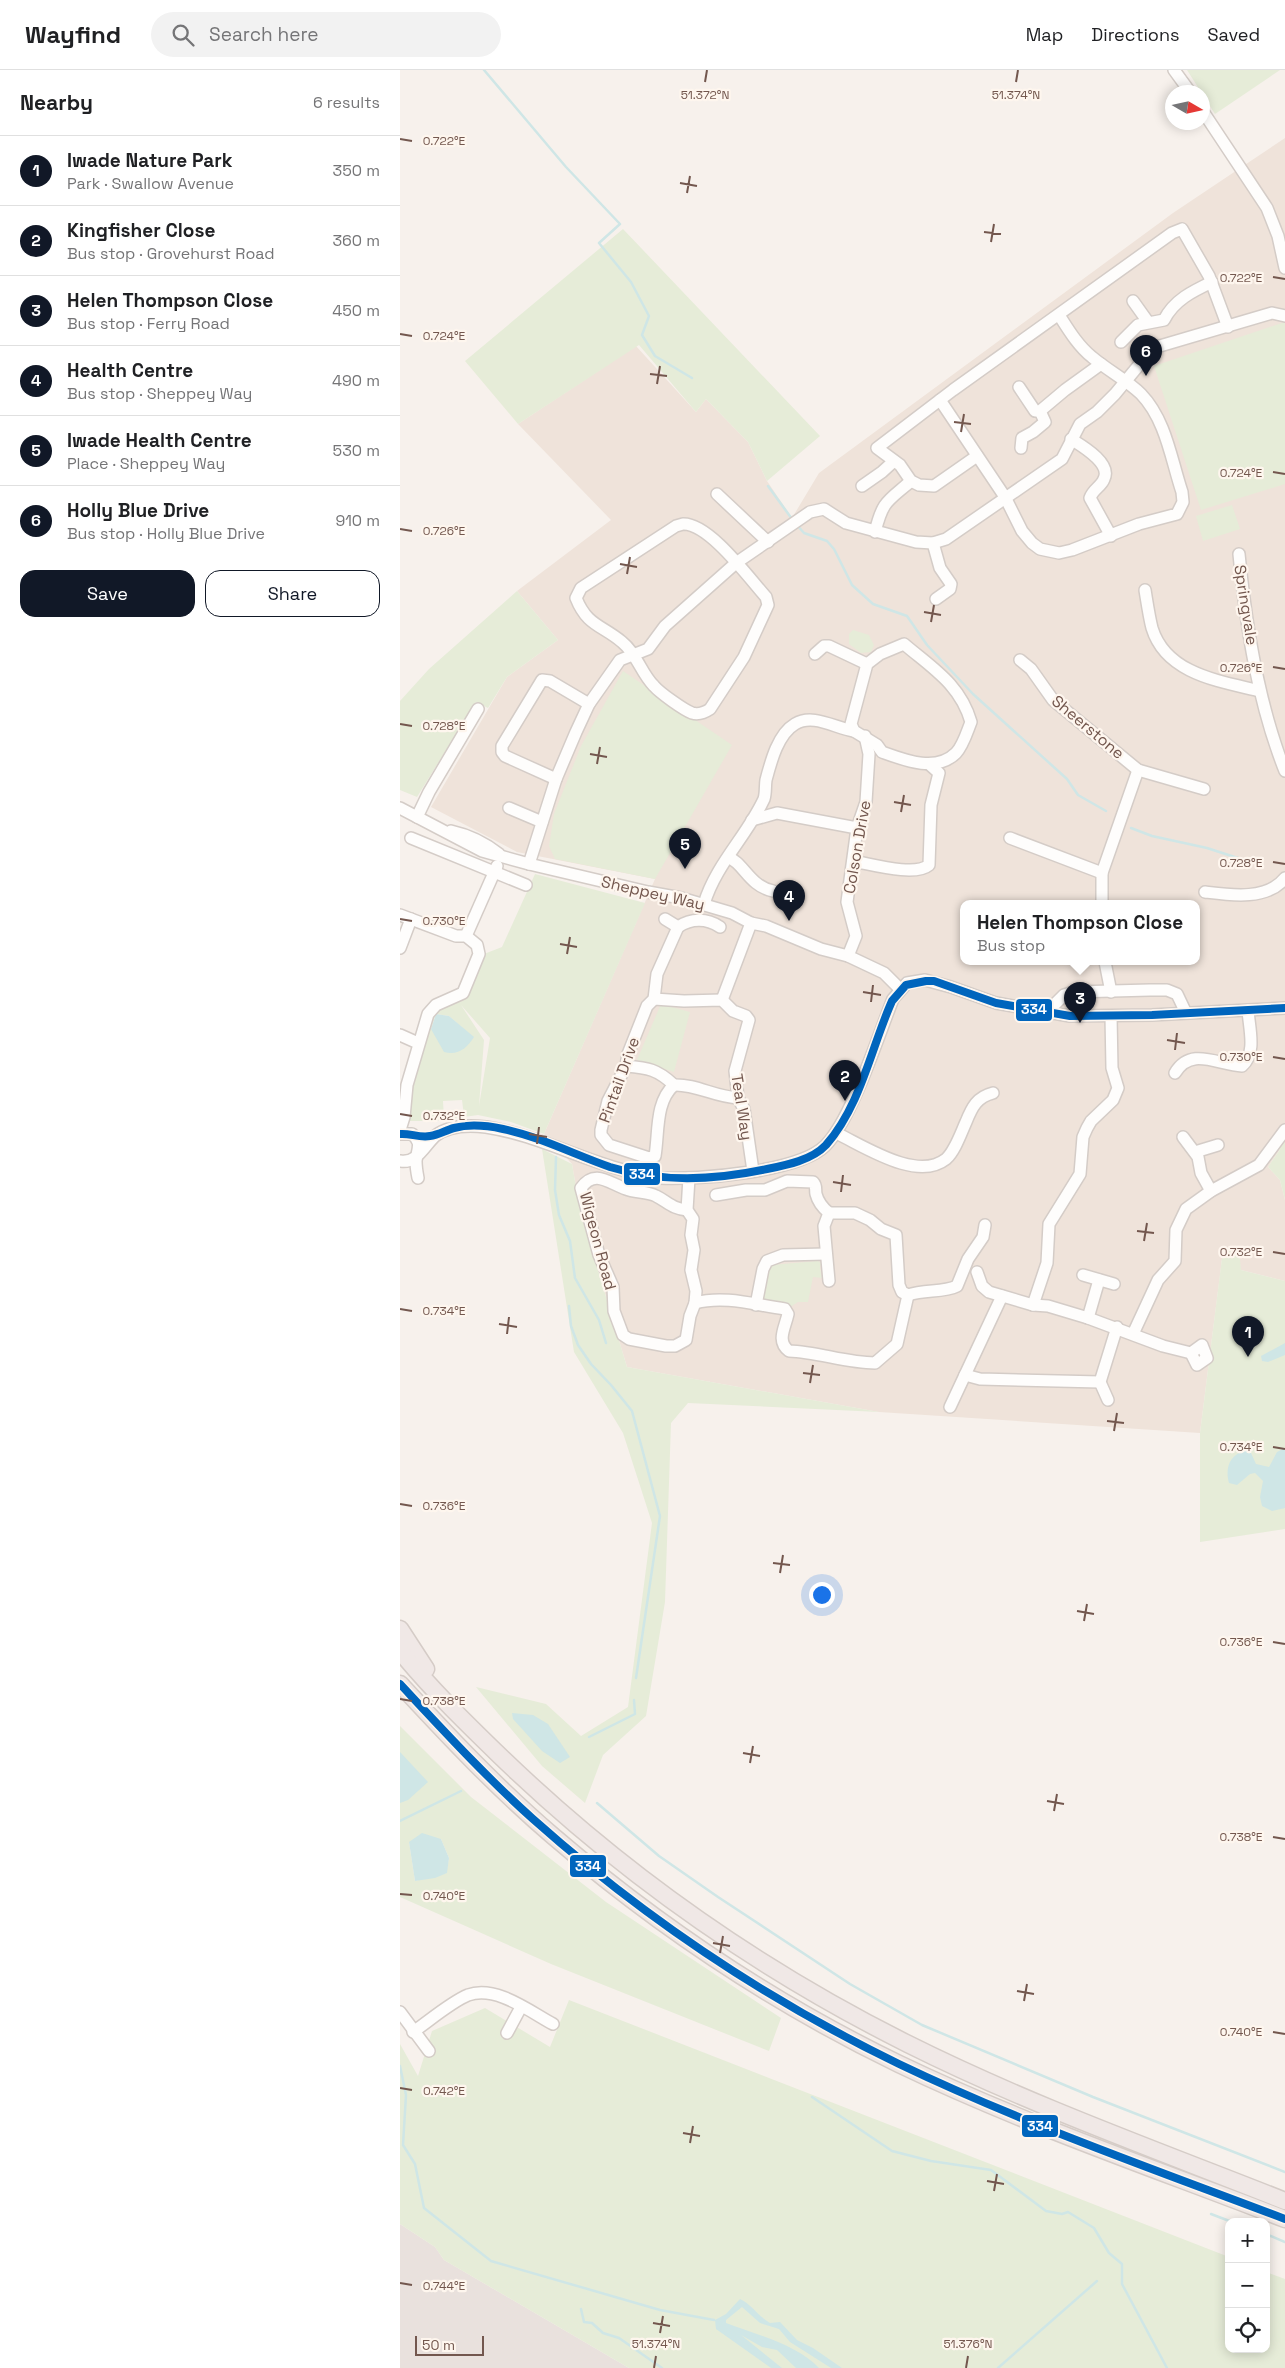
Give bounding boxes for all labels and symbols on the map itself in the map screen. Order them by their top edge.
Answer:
north arrow [1165,85,1210,130]
text: 51.372°N [681,87,729,103]
text: 51.374°N [992,87,1040,103]
text: 0.722°E [423,133,466,149]
text: 0.722°E [1220,270,1263,286]
text: 0.724°E [423,328,465,344]
pin: 6 [1130,335,1162,376]
text: 0.724°E [1220,465,1262,481]
text: 0.726°E [423,523,466,539]
street label: Springvale [1229,563,1263,647]
text: 0.726°E [1220,660,1263,676]
street label: Sheerstone [1047,690,1129,764]
text: 0.728°E [423,718,466,734]
street label: Colson Drive [838,799,876,895]
pin: 5 [669,828,701,869]
text: 0.728°E [1220,855,1263,871]
street label: Sheppey Way [599,871,707,915]
pin: 4 [773,880,805,921]
text: 0.730°E [422,913,466,929]
pin: 3 [1064,982,1096,1023]
line badge: 334 [1015,998,1053,1022]
text: 334 [1021,1000,1047,1018]
street label: Pintail Drive [594,1034,644,1126]
text: 0.730°E [1219,1049,1263,1065]
pin: 2 [829,1060,861,1101]
street label: Teal Way [726,1072,758,1142]
text: 0.732°E [423,1108,466,1124]
line badge: 334 [623,1162,661,1186]
text: 334 [629,1165,655,1183]
street label: Wigeon Road [575,1190,621,1292]
text: 0.732°E [1220,1244,1263,1260]
text: 0.734°E [423,1303,466,1319]
pin: 1 [1232,1316,1264,1357]
text: 0.734°E [1220,1439,1263,1455]
text: 0.736°E [423,1498,466,1514]
your location [809,1582,835,1608]
text: 0.736°E [1220,1634,1263,1650]
text: 0.738°E [423,1693,466,1709]
text: 0.738°E [1220,1829,1263,1845]
line badge: 334 [569,1854,607,1878]
text: 334 [575,1857,601,1875]
text: 0.740°E [423,1888,466,1904]
text: 0.740°E [1220,2024,1263,2040]
text: 0.742°E [423,2083,465,2099]
line badge: 334 [1021,2114,1059,2138]
text: 334 [1027,2117,1053,2135]
text: 0.744°E [423,2278,465,2294]
scale bar [415,2333,484,2356]
text: 51.374°N [632,2336,680,2352]
text: 51.376°N [944,2336,992,2352]

